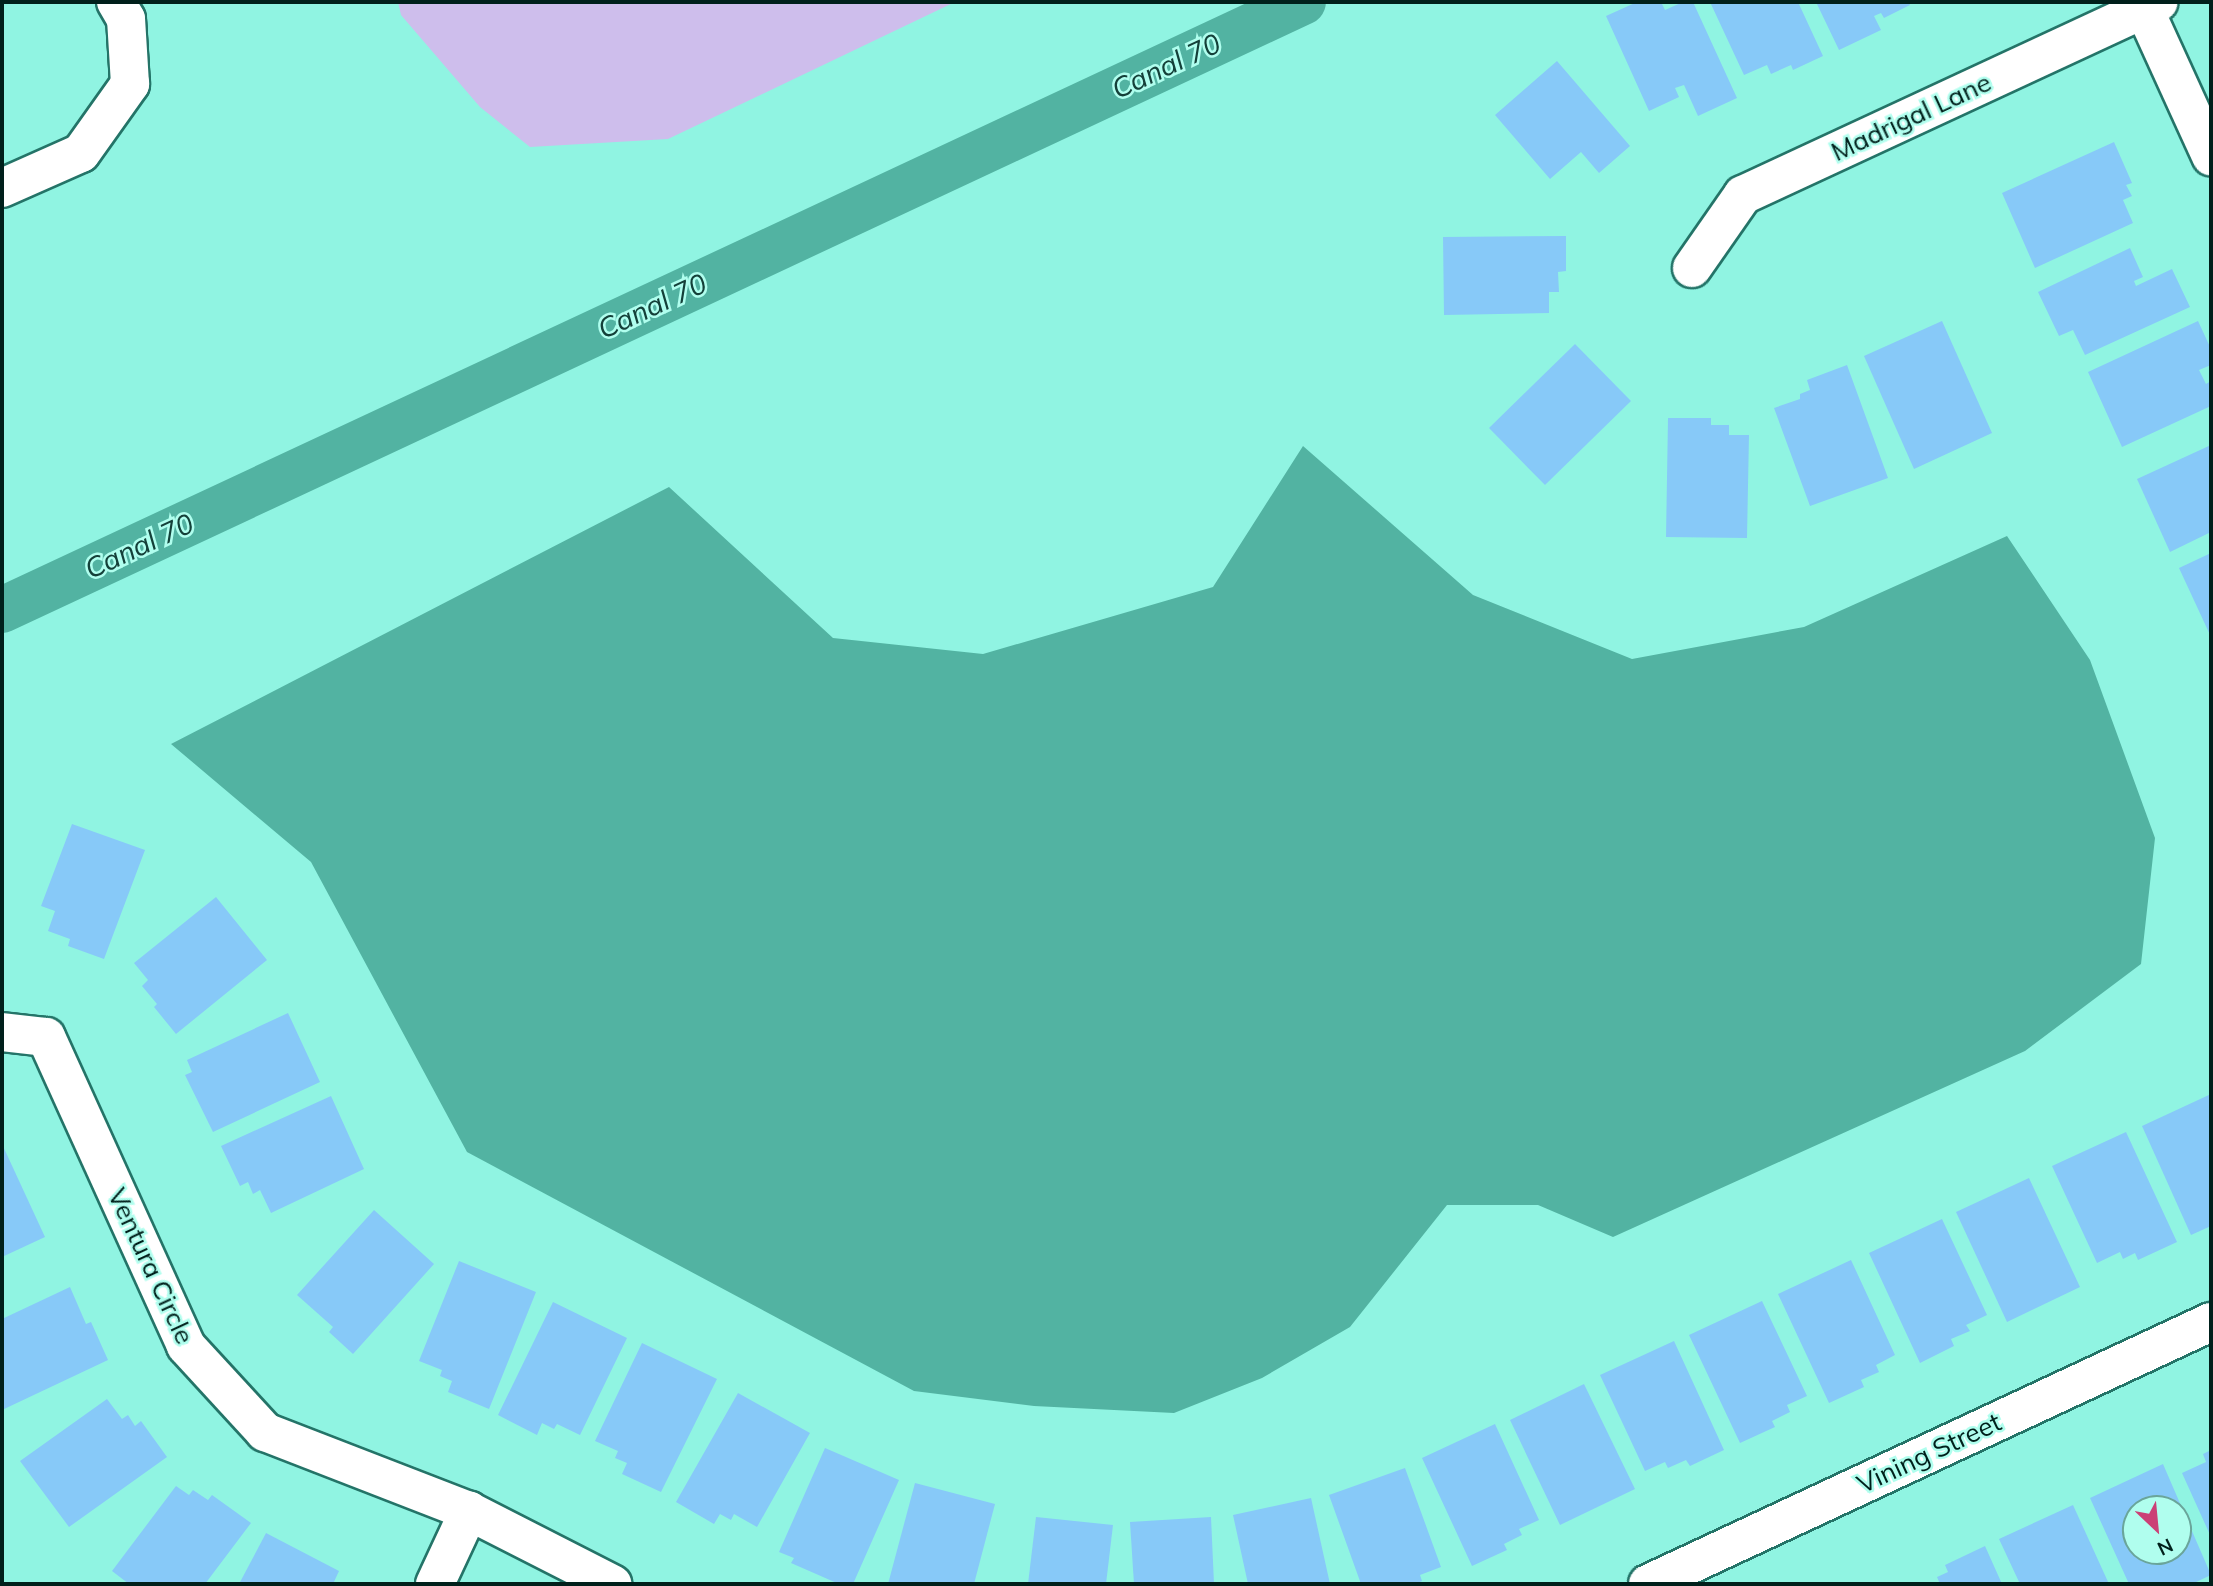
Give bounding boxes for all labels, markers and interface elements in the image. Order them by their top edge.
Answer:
water label: Canal 70 [1106,26,1226,106]
street label: Madrigal Lane [1826,66,1996,168]
water label: Canal 70 [592,266,712,346]
water label: Canal 70 [79,506,199,586]
street label: Ventura Circle [101,1183,201,1349]
street label: Vining Street [1852,1406,2006,1500]
north arrow [2122,1495,2192,1565]
text: N [2154,1533,2177,1561]

